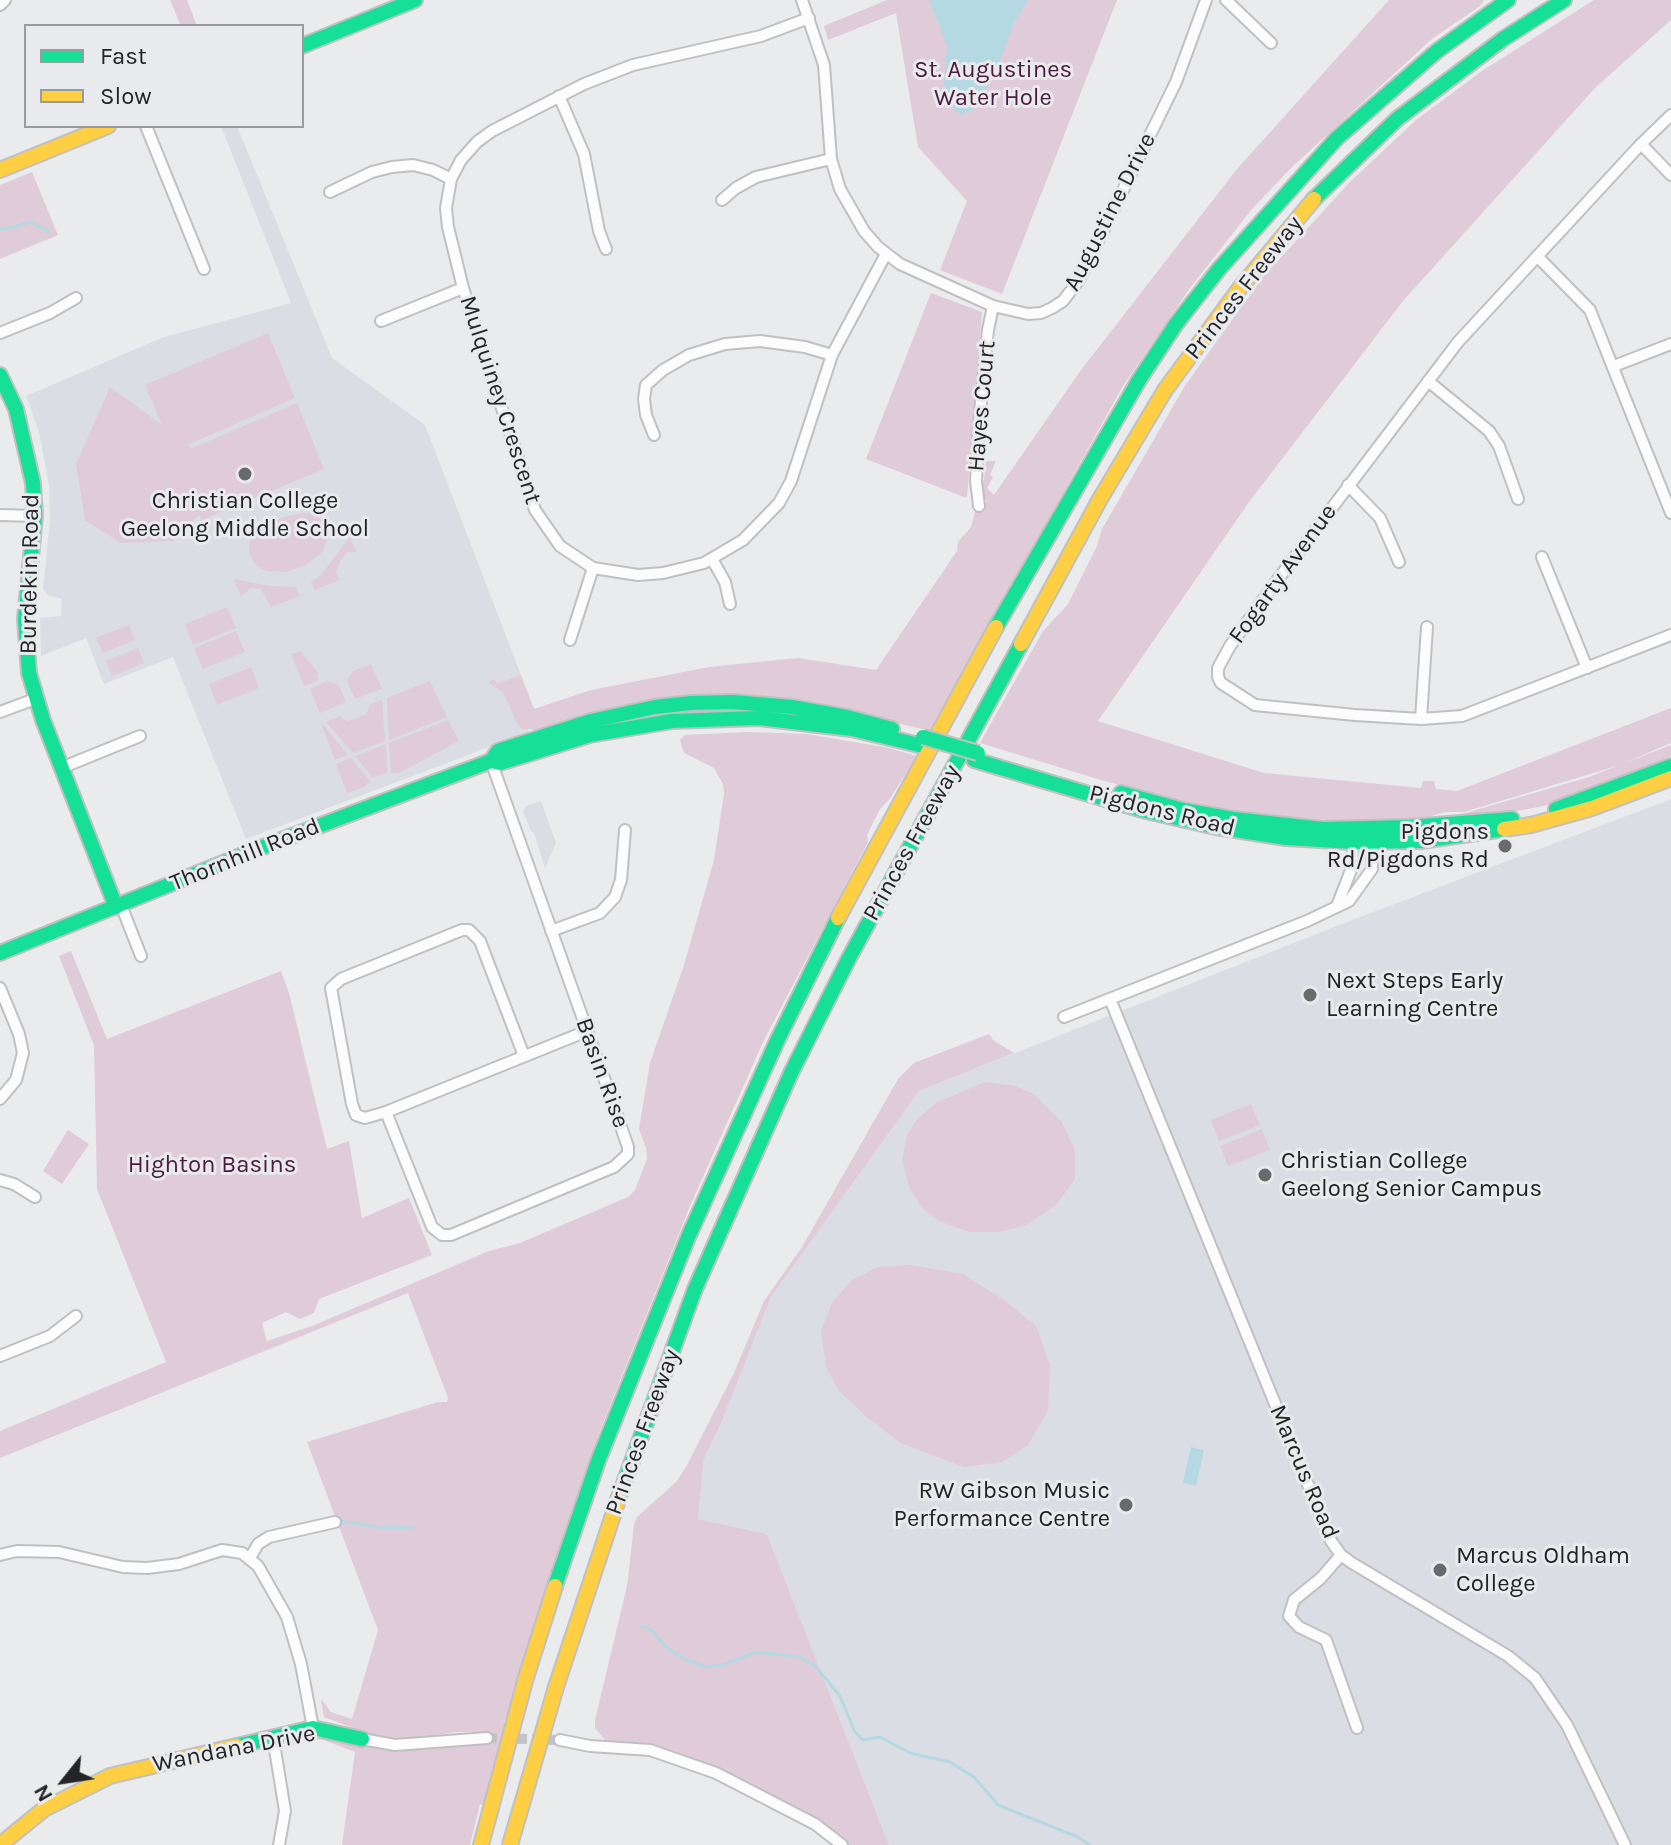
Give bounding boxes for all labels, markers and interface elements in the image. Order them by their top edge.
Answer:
legend [24,24,304,128]
text: Fast [100,42,147,70]
park label: St. Augustines Water Hole [914,56,1072,112]
text: Slow [100,82,152,110]
street label: Augustine Drive [1058,128,1162,296]
street label: Princes Freeway [1179,210,1309,366]
street label: Mulquiney Crescent [453,292,547,508]
street label: Hayes Court [962,339,1002,473]
marker: Christian College Geelong Middle School [236,465,254,483]
place label: Christian College Geelong Middle School [121,487,369,543]
street label: Burdekin Road [14,493,46,655]
street label: Fogarty Avenue [1223,499,1343,649]
street label: Princes Freeway [857,760,967,926]
street label: Pigdons Road [1086,779,1238,843]
street label: Thornhill Road [166,812,324,898]
place label: Pigdons Rd/Pigdons Rd [1327,818,1489,874]
marker: Pigdons Rd/Pigdons Rd [1496,837,1514,855]
place label: Next Steps Early Learning Centre [1326,967,1503,1023]
marker: Next Steps Early Learning Centre [1301,986,1319,1004]
street label: Basin Rise [569,1014,635,1132]
place label: Christian College Geelong Senior Campus [1281,1147,1542,1203]
park label: Highton Basins [128,1151,296,1179]
marker: Christian College Geelong Senior Campus [1256,1166,1274,1184]
street label: Princes Freeway [600,1345,686,1519]
street label: Marcus Road [1263,1401,1345,1543]
place label: RW Gibson Music Performance Centre [894,1477,1110,1533]
marker: RW Gibson Music Performance Centre [1117,1496,1135,1514]
place label: Marcus Oldham College [1456,1542,1630,1598]
marker: Marcus Oldham College [1431,1561,1449,1579]
street label: Wandana Drive [150,1719,318,1779]
north arrow [24,1741,104,1821]
text: N [28,1780,58,1806]

